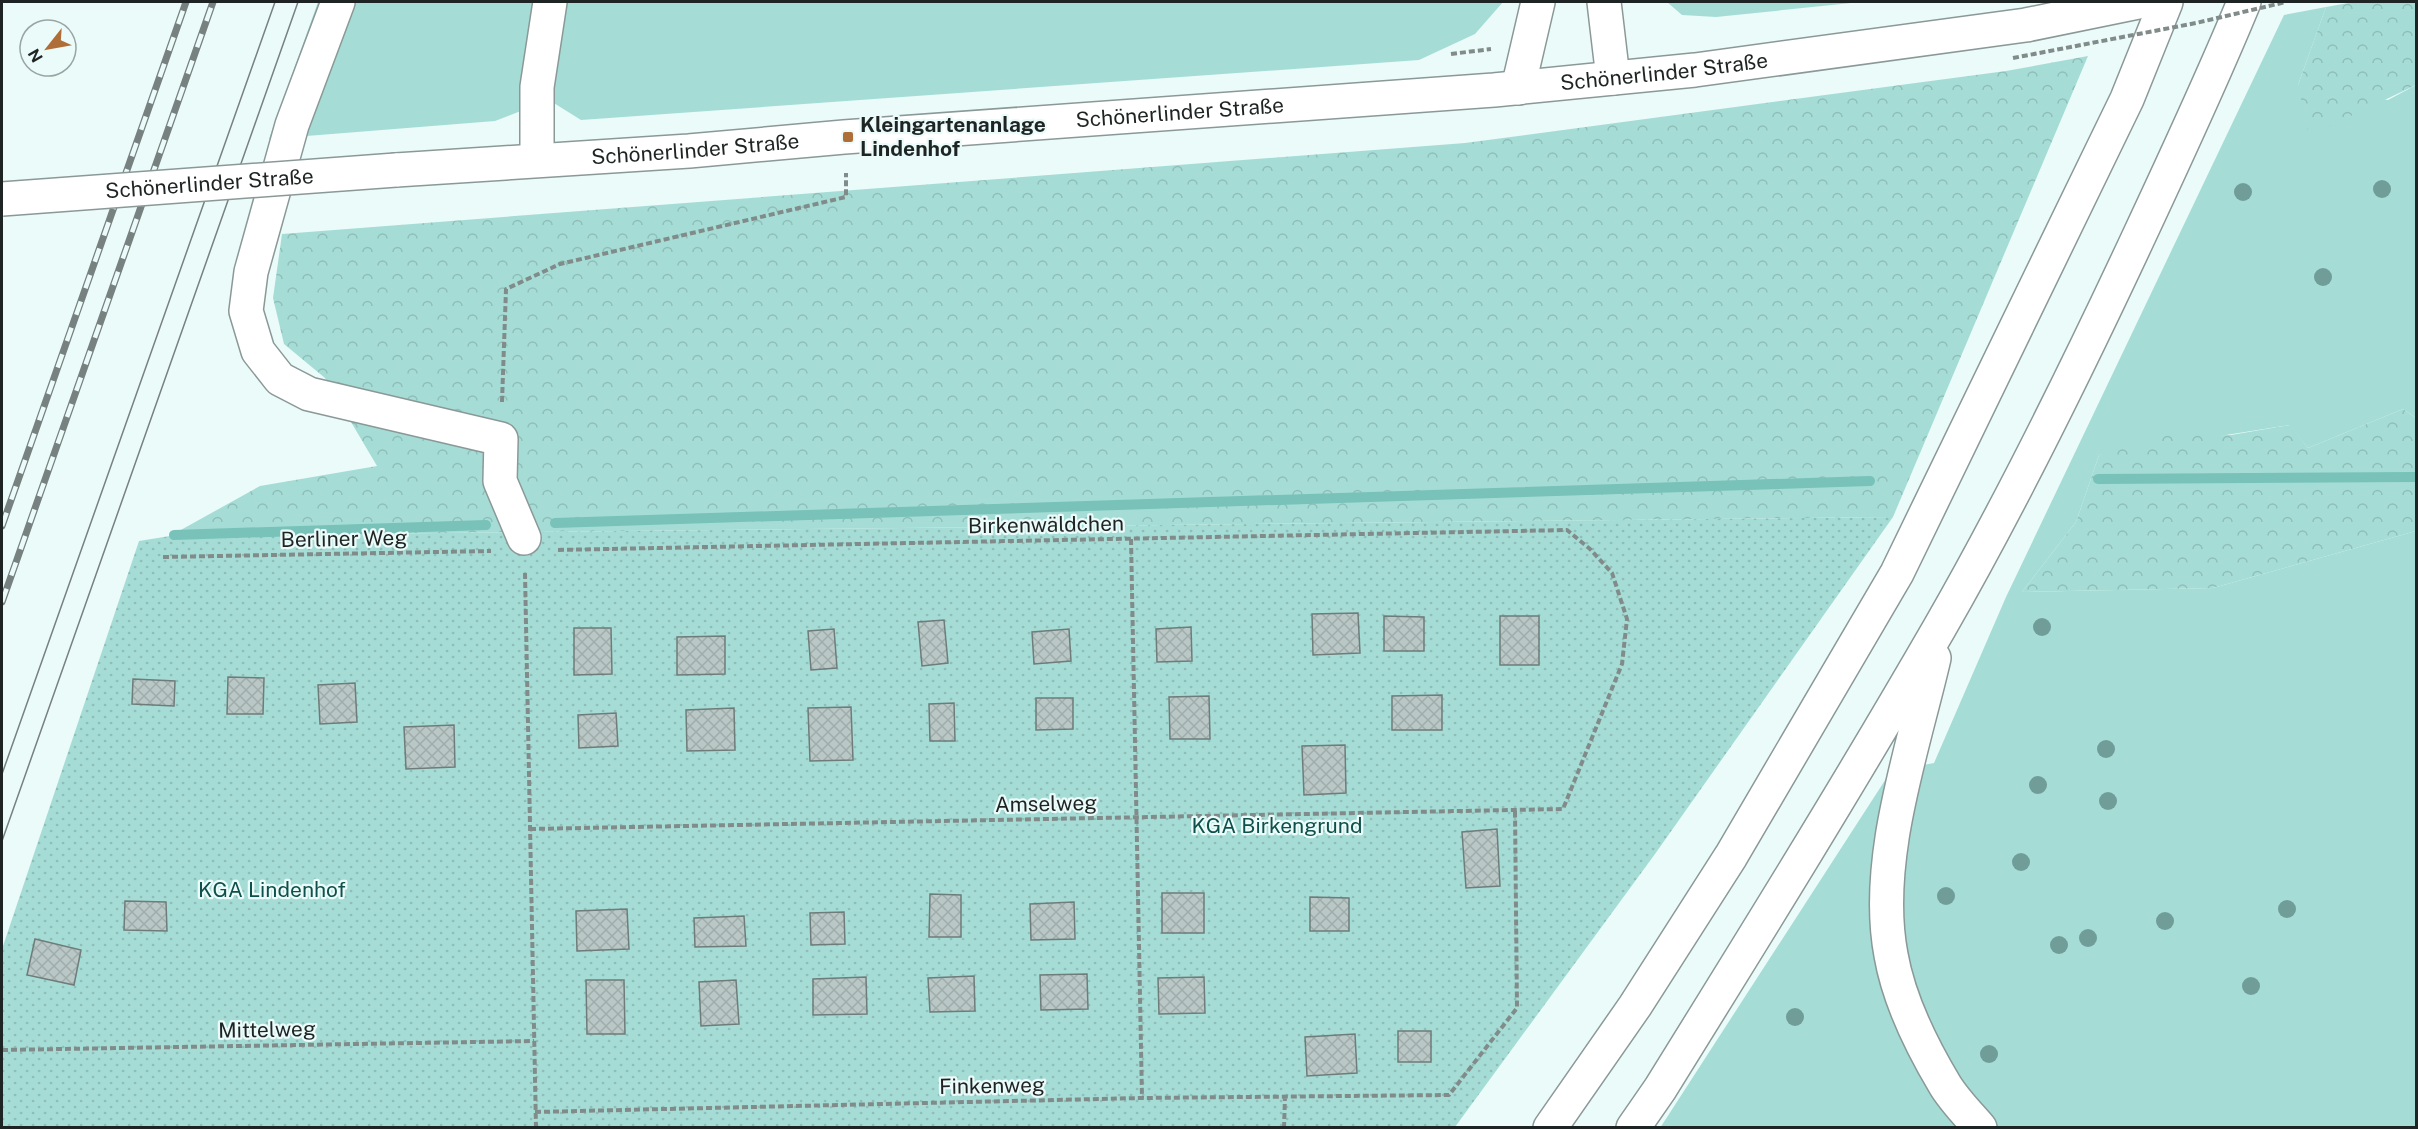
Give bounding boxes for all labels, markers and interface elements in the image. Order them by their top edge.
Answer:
north arrow [18,18,78,78]
text: N [24,45,47,66]
street label: Schönerlinder Straße [1559,47,1769,95]
street label: Schönerlinder Straße [1075,92,1285,132]
place label: Kleingartenanlage Lindenhof [860,112,1046,161]
street label: Schönerlinder Straße [590,128,800,169]
marker: Kleingartenanlage Lindenhof [841,130,855,144]
street label: Schönerlinder Straße [104,163,314,203]
street label: Birkenwäldchen [968,511,1124,538]
street label: Berliner Weg [280,525,408,552]
street label: Amselweg [995,790,1097,817]
park label: KGA Birkengrund [1192,813,1363,838]
park label: KGA Lindenhof [198,877,346,902]
street label: Mittelweg [218,1016,316,1043]
street label: Finkenweg [939,1072,1045,1099]

